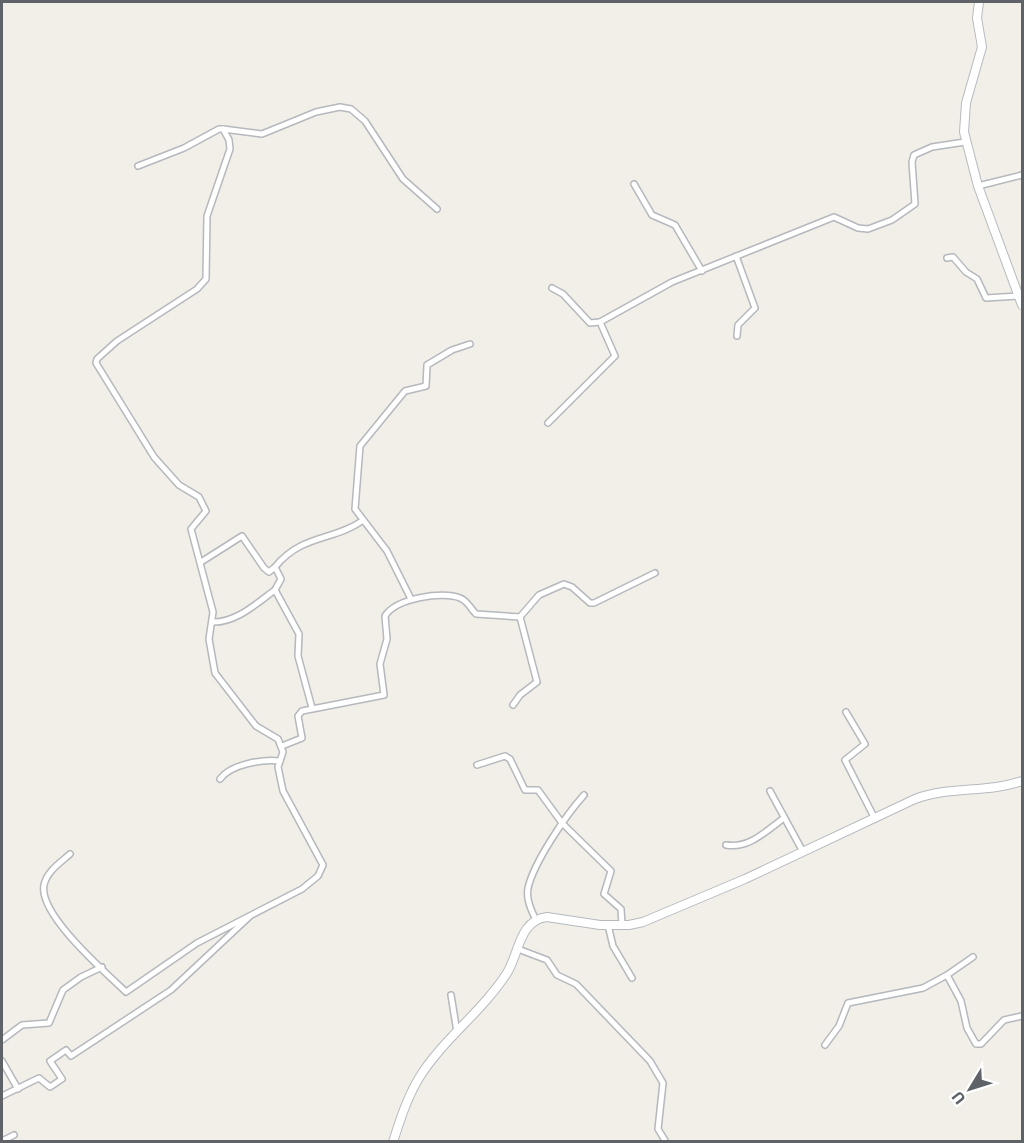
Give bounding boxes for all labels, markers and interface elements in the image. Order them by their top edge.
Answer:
north arrow [940,1059,1000,1119]
text: U [947,1088,969,1109]

